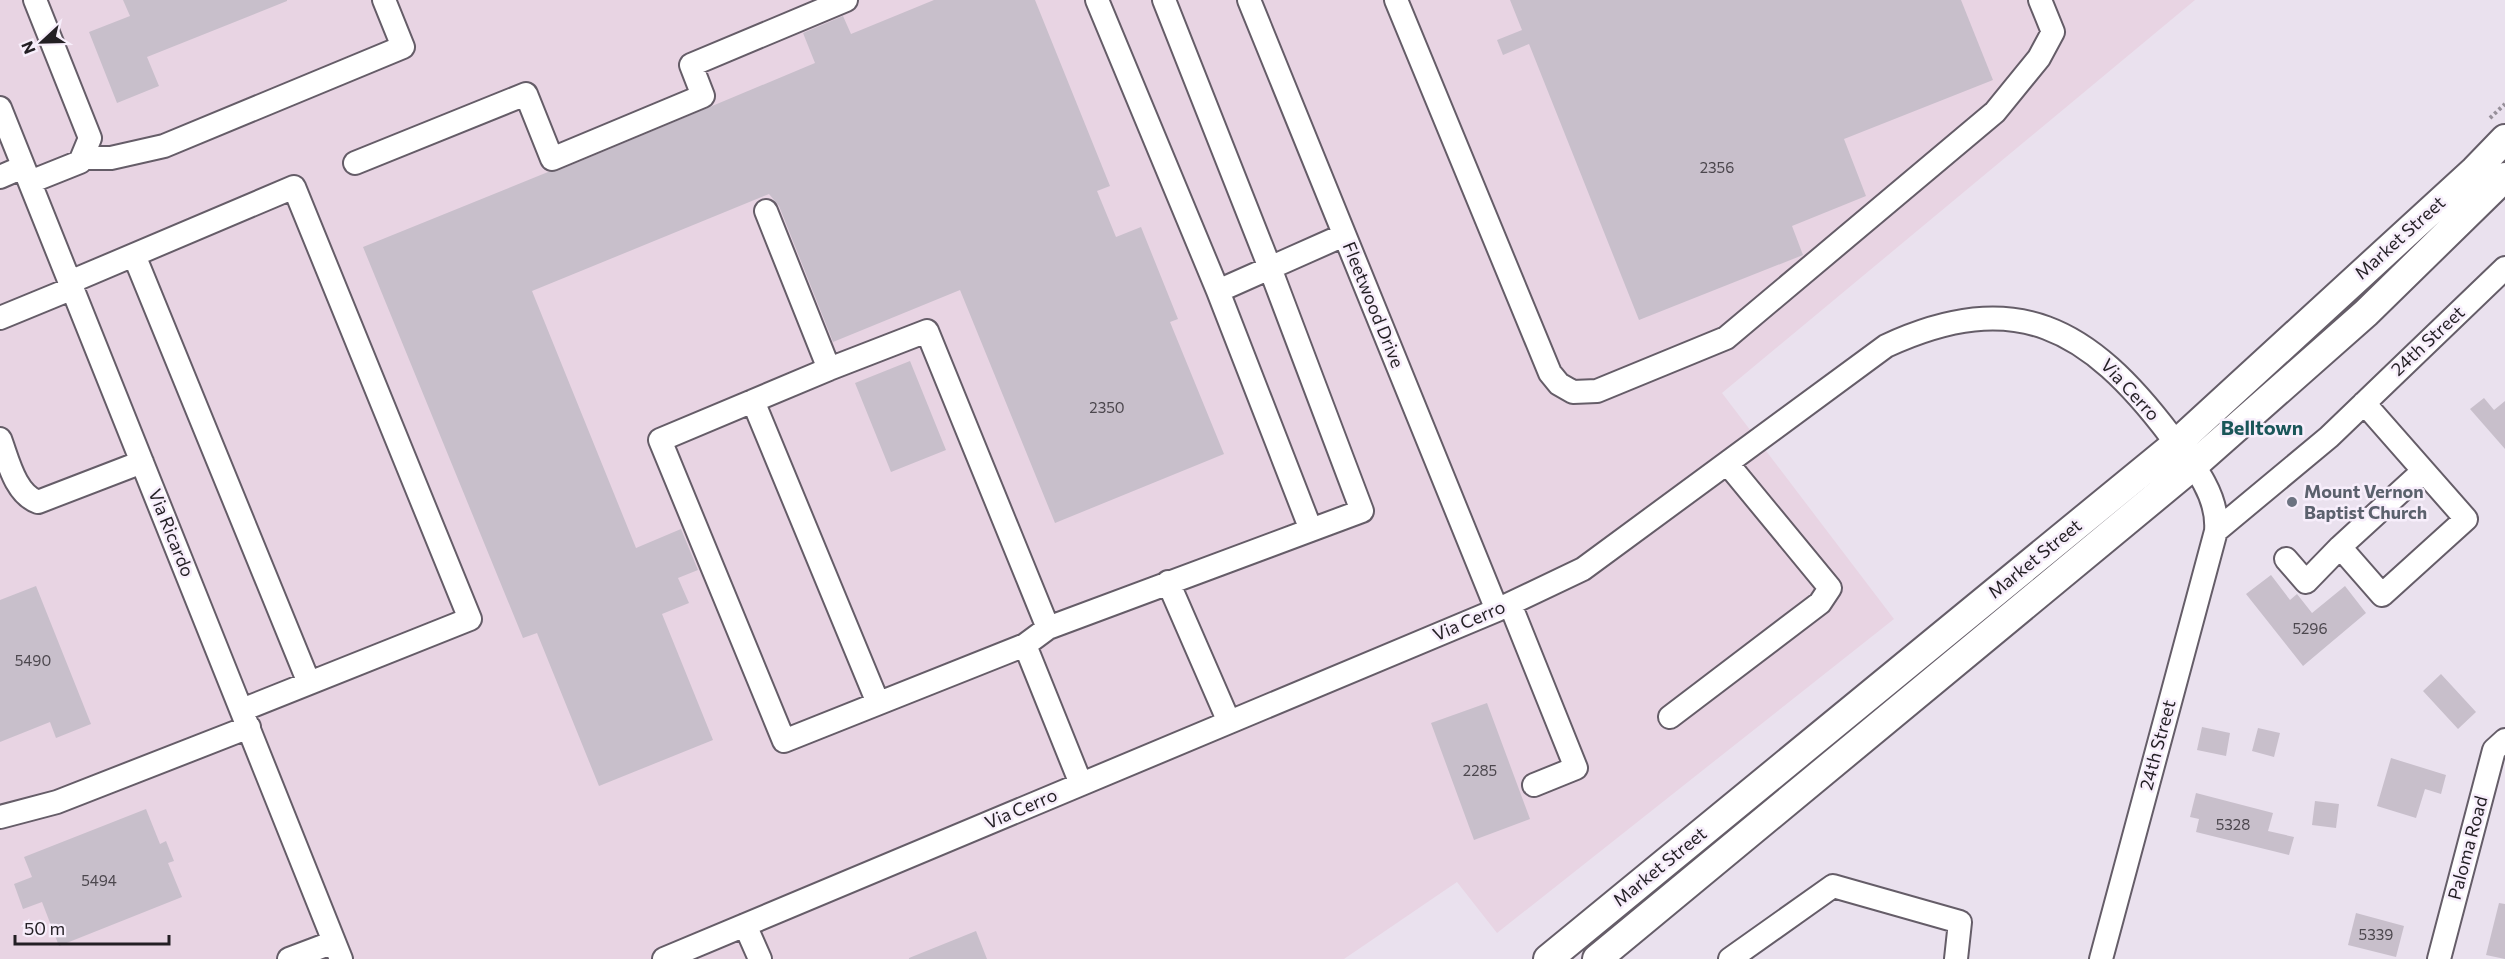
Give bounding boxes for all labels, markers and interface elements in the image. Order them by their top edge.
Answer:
north arrow [12,12,72,72]
text: N [17,39,39,57]
house number: 2356 [1700,158,1734,176]
street label: Market Street [2350,191,2449,284]
street label: Fleetwood Drive [1339,238,1409,371]
street label: 24th Street [2386,301,2469,380]
street label: Via Cerro [2097,354,2165,425]
house number: 2350 [1089,398,1125,416]
district label: Belltown [2221,415,2303,439]
place label: Mount Vernon Baptist Church [2304,480,2427,523]
street label: Via Ricardo [144,485,200,580]
marker: Mount Vernon Baptist Church [2285,495,2299,509]
street label: Market Street [1983,514,2086,603]
street label: Via Cerro [1429,595,1508,645]
house number: 5296 [2292,619,2328,637]
house number: 5490 [15,651,51,669]
street label: 24th Street [2134,697,2180,792]
house number: 2285 [1463,761,1497,779]
street label: Via Cerro [981,783,1060,833]
street label: Paloma Road [2443,793,2491,902]
house number: 5328 [2216,815,2250,833]
street label: Market Street [1608,822,1711,911]
house number: 5494 [81,871,117,889]
scale bar [15,908,170,946]
text: 50 m [24,917,65,939]
house number: 5339 [2359,925,2393,943]

